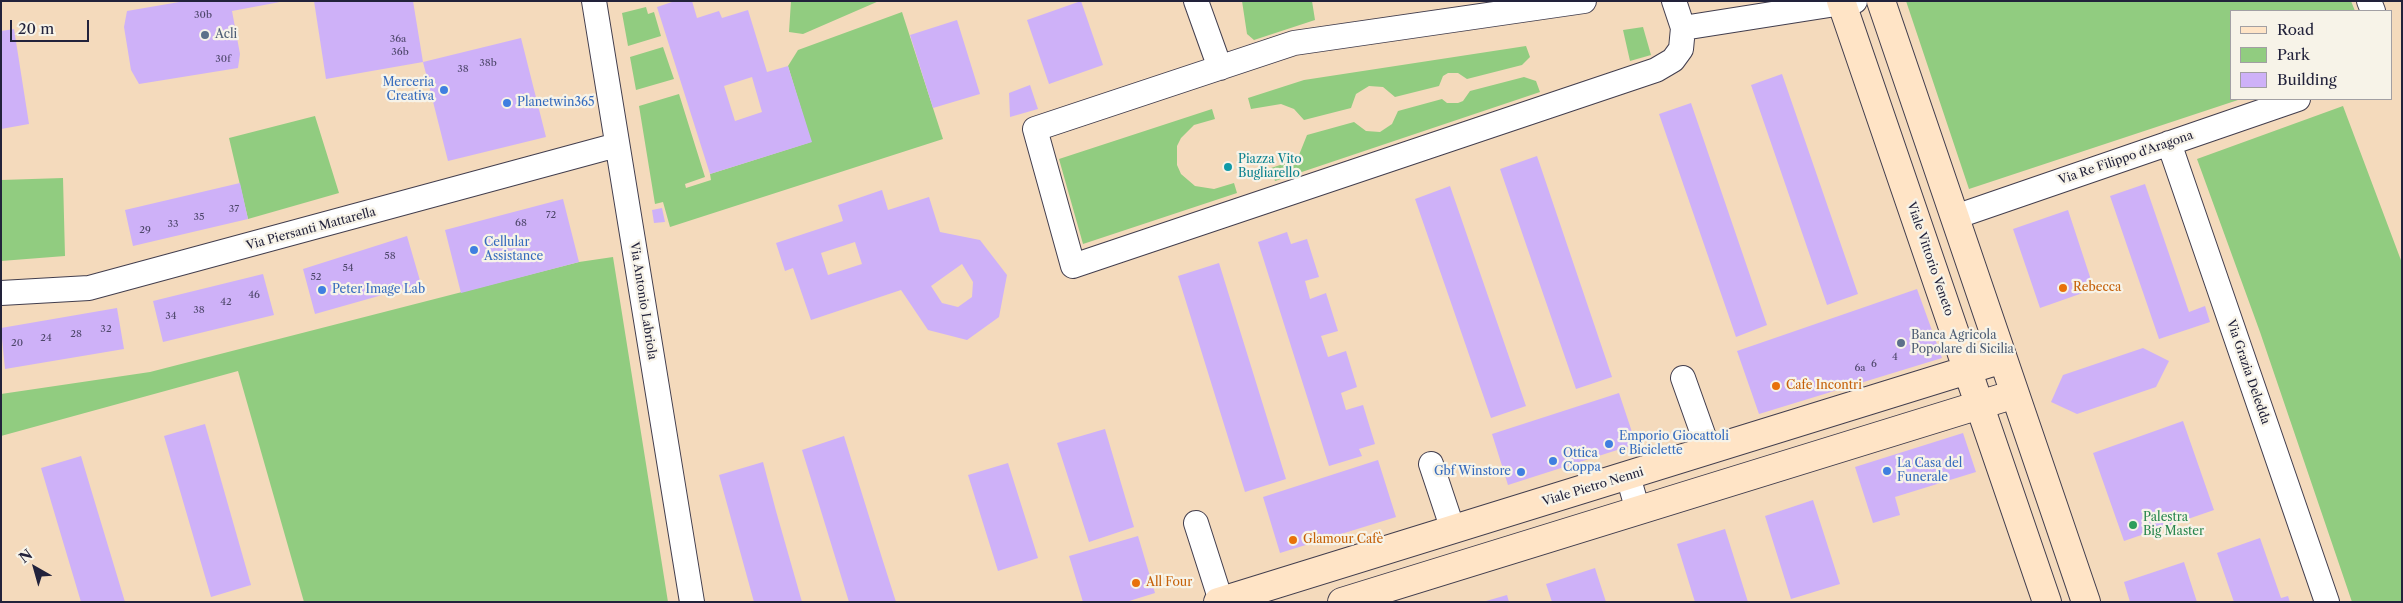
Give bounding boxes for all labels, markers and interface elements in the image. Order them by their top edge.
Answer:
house number: 30b [194,9,212,21]
scale bar [12,10,91,42]
legend [2230,10,2393,100]
text: 20 m [18,19,54,38]
text: Road [2277,20,2314,39]
place label: Acli [215,28,237,42]
marker: Acli [199,29,211,41]
house number: 36a [390,33,406,45]
text: Park [2277,45,2310,64]
house number: 36b [391,46,409,58]
house number: 30f [215,53,231,65]
house number: 38b [479,57,497,69]
house number: 38 [457,63,469,75]
text: Building [2277,70,2337,89]
place label: Merceria Creativa [382,76,434,104]
marker: Merceria Creativa [438,84,450,96]
place label: Planetwin365 [517,96,595,110]
marker: Planetwin365 [501,97,513,109]
street label: Via Re Filippo d'Aragona [2057,128,2195,188]
place label: Piazza Vito Bugliarello [1238,153,1302,181]
marker: Piazza Vito Bugliarello [1222,161,1234,173]
street label: Viale Vittorio Veneto [1904,200,1956,318]
house number: 37 [229,203,239,215]
street label: Via Piersanti Mattarella [245,205,377,253]
house number: 72 [546,209,556,221]
house number: 35 [194,211,204,223]
house number: 68 [515,217,527,229]
house number: 33 [167,218,179,230]
house number: 29 [139,224,151,236]
place label: Cellular Assistance [484,236,543,264]
street label: Via Antonio Labriola [627,241,659,361]
marker: Cellular Assistance [468,244,480,256]
house number: 58 [384,250,396,262]
house number: 54 [342,262,354,274]
house number: 52 [310,271,322,283]
place label: Rebecca [2073,281,2121,295]
marker: Rebecca [2057,282,2069,294]
place label: Peter Image Lab [332,283,425,297]
marker: Peter Image Lab [316,284,328,296]
house number: 46 [248,289,260,301]
house number: 42 [220,296,232,308]
house number: 38 [193,304,205,316]
house number: 34 [165,310,177,322]
street label: Via Grazia Deledda [2223,318,2273,426]
house number: 32 [100,323,112,335]
house number: 28 [70,328,82,340]
place label: Banca Agricola Popolare di Sicilia [1911,329,2014,357]
house number: 24 [40,332,52,344]
house number: 20 [11,337,23,349]
marker: Banca Agricola Popolare di Sicilia [1895,337,1907,349]
house number: 4 [1892,351,1898,363]
house number: 6 [1871,358,1877,370]
house number: 6a [1854,362,1866,374]
place label: Cafe Incontri [1786,379,1862,393]
marker: Cafe Incontri [1770,380,1782,392]
place label: Emporio Giocattoli e Biciclette [1619,430,1729,458]
marker: Emporio Giocattoli e Biciclette [1603,438,1615,450]
place label: Ottica Coppa [1563,447,1601,475]
marker: Ottica Coppa [1547,455,1559,467]
place label: La Casa del Funerale [1897,457,1962,485]
place label: Gbf Winstore [1434,465,1511,479]
street label: Viale Pietro Nenni [1541,465,1645,509]
marker: La Casa del Funerale [1881,465,1893,477]
marker: Gbf Winstore [1515,466,1527,478]
place label: Palestra Big Master [2143,511,2204,539]
marker: Palestra Big Master [2127,519,2139,531]
place label: Glamour Cafè [1303,533,1383,547]
marker: Glamour Cafè [1287,534,1299,546]
north arrow [10,543,60,593]
text: N [15,545,36,567]
place label: All Four [1146,576,1192,590]
marker: All Four [1130,577,1142,589]

